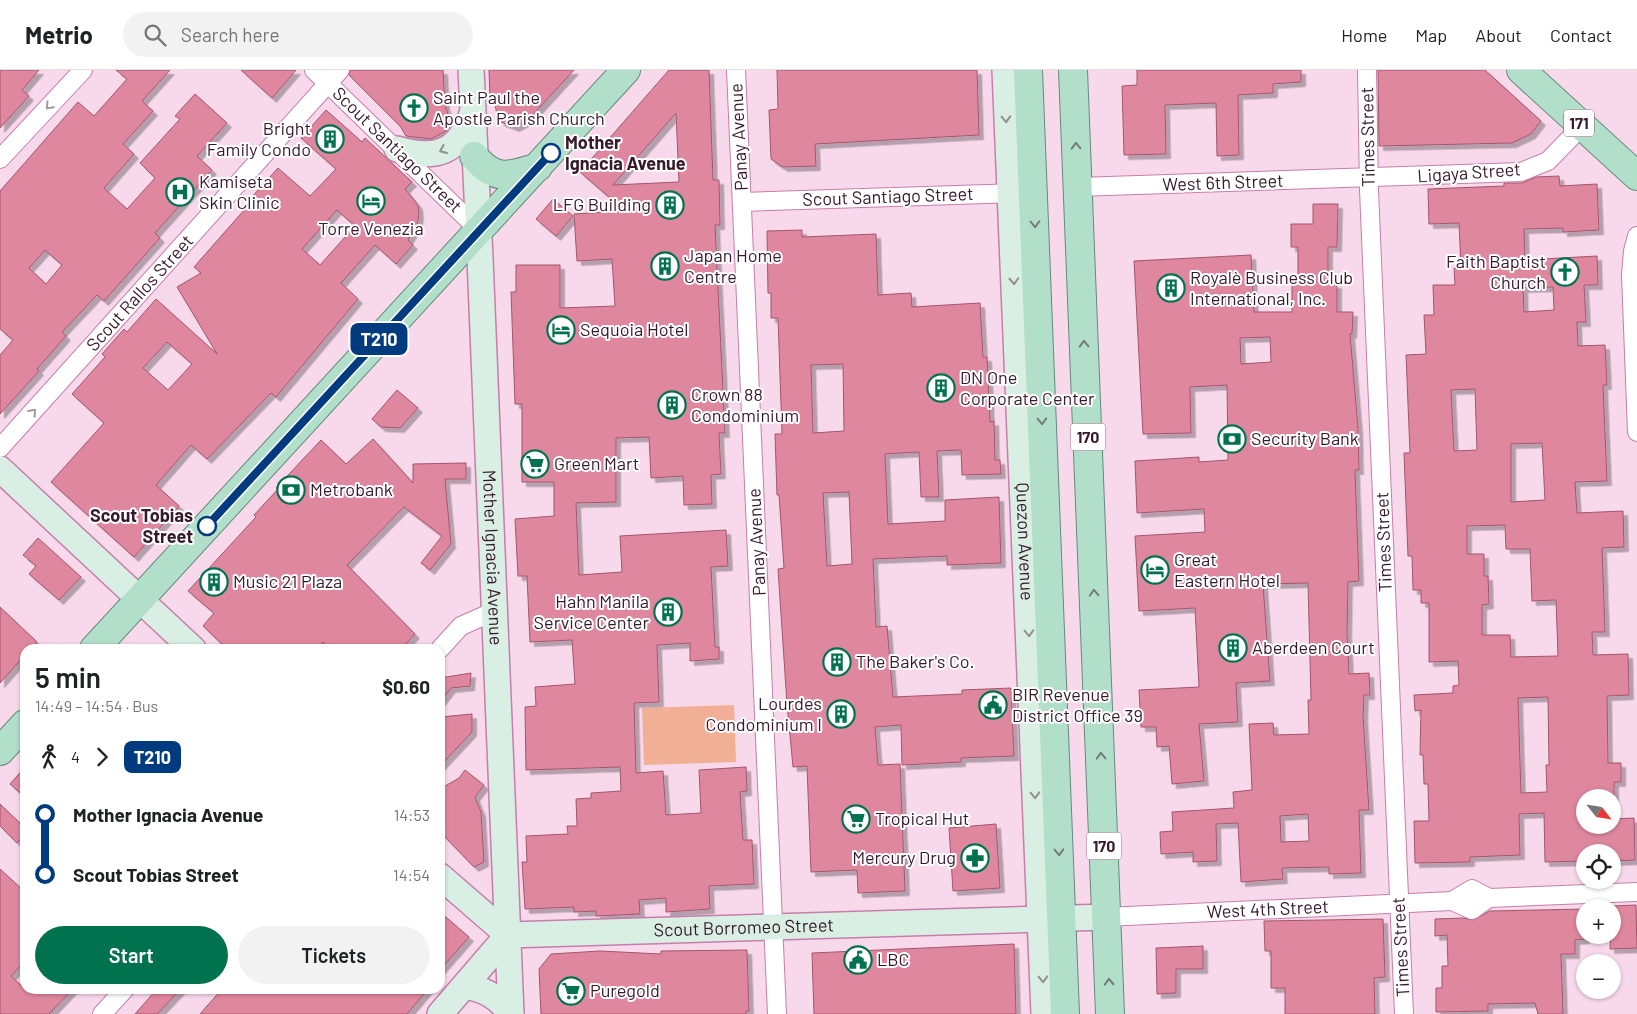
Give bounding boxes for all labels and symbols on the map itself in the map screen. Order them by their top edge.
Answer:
street label: Scout Santiago Street [328,82,467,217]
street label: Panay Avenue [724,83,752,191]
place label: Saint Paul the Apostle Parish Church [433,86,605,129]
street label: Times Street [1355,87,1379,187]
church icon: Saint Paul the Apostle Parish Church [399,93,429,123]
one-way arrow [46,100,55,109]
road number: 171 [1564,110,1594,136]
one-way arrow [1001,115,1012,123]
place label: Bright Family Condo [207,117,311,160]
building icon: Bright Family Condo [315,124,345,154]
place label: Mother Ignacia Avenue [565,131,686,174]
one-way arrow [1070,142,1081,150]
marker: Mother Ignacia Avenue [541,143,561,163]
one-way arrow [439,144,448,155]
street label: Ligaya Street [1417,157,1521,187]
street label: West 6th Street [1162,169,1284,195]
place label: Kamiseta Skin Clinic [199,170,280,213]
hospital icon: Kamiseta Skin Clinic [165,177,195,207]
street label: Scout Santiago Street [802,182,974,210]
hotel icon: Torre Venezia [356,186,386,216]
building icon: LFG Building [655,190,685,220]
place label: LFG Building [553,193,651,215]
place label: Torre Venezia [318,217,424,239]
one-way arrow [1029,220,1040,228]
street label: Scout Rallos Street [81,230,197,355]
place label: Japan Home Centre [684,244,782,287]
place label: Faith Baptist Church [1446,250,1546,293]
building icon: Japan Home Centre [650,251,680,281]
church icon: Faith Baptist Church [1550,257,1580,287]
place label: Royalè Business Club International, Inc. [1190,266,1353,309]
building icon: Royalè Business Club International, Inc. [1156,273,1186,303]
one-way arrow [1008,277,1019,285]
hotel icon: Sequoia Hotel [546,315,576,345]
place label: Sequoia Hotel [580,318,688,340]
line badge: T210 [344,323,414,355]
one-way arrow [1079,339,1089,347]
place label: DN One Corporate Center [960,366,1095,409]
building icon: DN One Corporate Center [926,373,956,403]
place label: Crown 88 Condominium [691,383,799,426]
building icon: Crown 88 Condominium [657,390,687,420]
one-way arrow [27,408,36,417]
one-way arrow [1037,417,1048,425]
road number: 170 [1070,424,1106,451]
bank icon: Security Bank [1217,424,1247,454]
place label: Security Bank [1251,427,1359,449]
supermarket icon: Green Mart [520,449,550,479]
place label: Green Mart [554,452,639,474]
street label: Mother Ignacia Avenue [479,469,508,646]
bank icon: Metrobank [276,475,306,505]
place label: Metrobank [310,478,393,500]
street label: Quezon Avenue [1012,482,1039,601]
street label: Panay Avenue [742,488,770,596]
street label: Times Street [1370,492,1396,592]
place label: Scout Tobias Street [90,504,193,547]
marker: Scout Tobias Street [197,516,217,536]
place label: Great Eastern Hotel [1174,548,1280,591]
hotel icon: Great Eastern Hotel [1140,555,1170,585]
building icon: Music 21 Plaza [199,567,229,597]
place label: Music 21 Plaza [233,570,342,592]
one-way arrow [1088,589,1099,597]
place label: Hahn Manila Service Center [534,590,649,633]
building icon: Hahn Manila Service Center [653,597,683,627]
one-way arrow [1024,630,1034,637]
building icon: Aberdeen Court [1218,633,1248,663]
place label: Aberdeen Court [1252,636,1375,658]
building icon: The Baker's Co. [822,647,852,677]
place label: The Baker's Co. [856,650,974,672]
place label: BIR Revenue District Office 39 [1012,683,1143,726]
public building icon: BIR Revenue District Office 39 [978,690,1008,720]
place label: Lourdes Condominium I [706,692,822,735]
building icon: Lourdes Condominium I [826,699,856,729]
one-way arrow [1095,752,1106,760]
north arrow [1576,789,1621,834]
one-way arrow [1030,792,1041,800]
supermarket icon: Tropical Hut [841,804,871,834]
place label: Tropical Hut [875,807,969,829]
road number: 170 [1086,832,1122,859]
pharmacy icon: Mercury Drug [960,843,990,873]
place label: Mercury Drug [852,846,956,868]
one-way arrow [1054,848,1065,856]
street label: West 4th Street [1206,895,1329,922]
street label: Times Street [1386,896,1414,998]
street label: Scout Borromeo Street [653,913,834,941]
public building icon: LBC [843,945,873,975]
place label: LBC [877,948,909,970]
one-way arrow [1037,975,1048,983]
supermarket icon: Puregold [556,976,586,1006]
one-way arrow [1103,978,1114,986]
place label: Puregold [590,979,660,1001]

